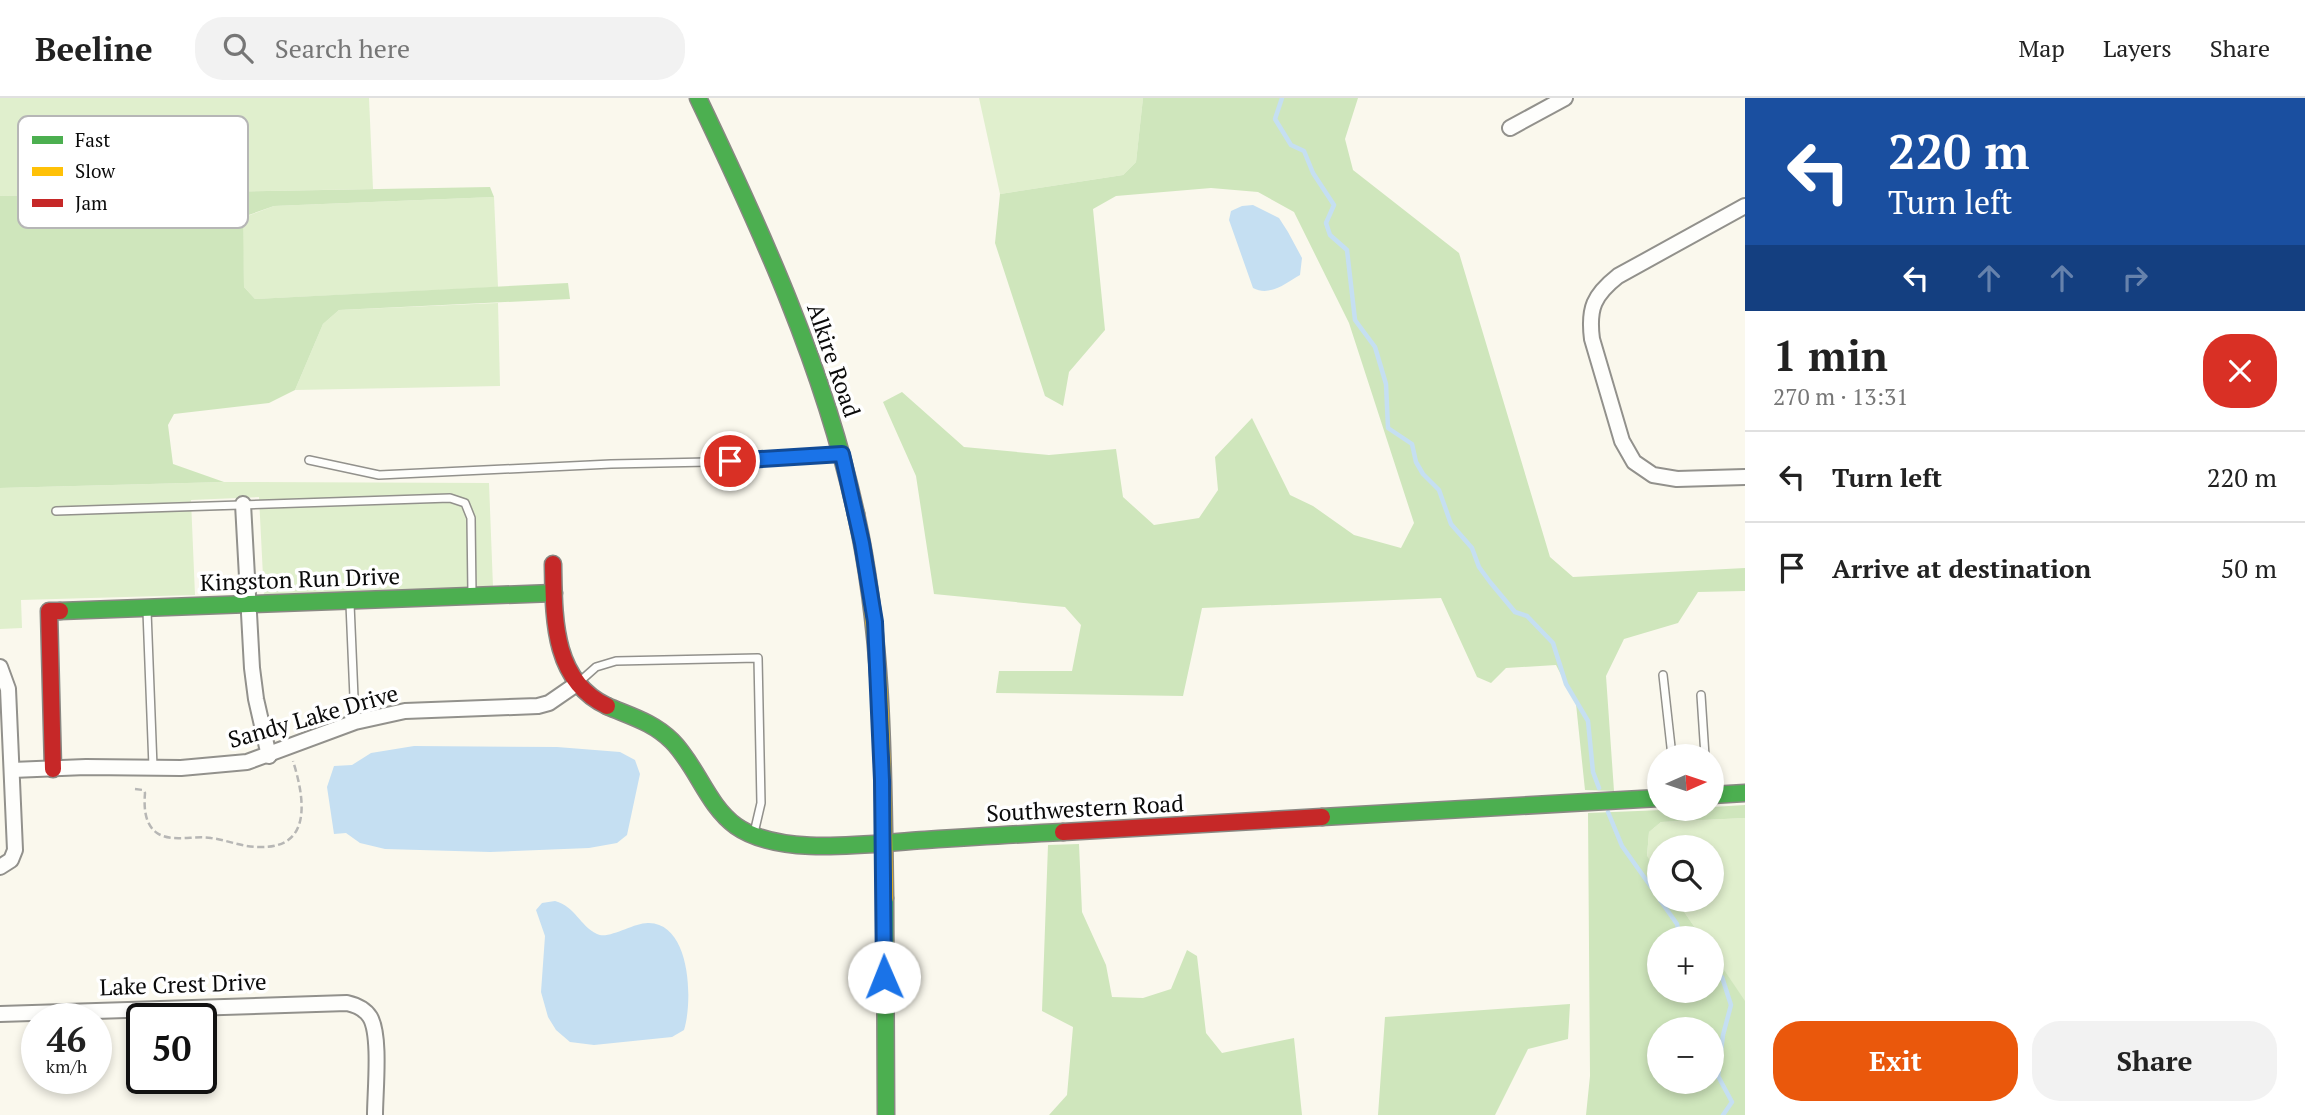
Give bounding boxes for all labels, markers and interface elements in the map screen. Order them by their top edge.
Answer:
search box [195,17,685,80]
text: Beeline [35,27,153,70]
icon: search [219,29,257,67]
text: Search here [275,31,410,65]
text: Map [2018,32,2065,64]
text: Layers [2103,32,2172,64]
text: Share [2210,32,2270,64]
legend [18,116,248,228]
text: 220 m [1888,118,2030,183]
icon: left [1773,126,1864,217]
text: Fast [75,127,110,152]
text: Slow [75,158,116,183]
text: Turn left [1888,181,2012,223]
text: Jam [75,190,108,215]
icon: left [1897,259,1935,297]
icon: ahead [1970,259,2008,297]
icon: ahead [2043,259,2081,297]
icon: right [2116,259,2154,297]
street label: Alkire Road [800,299,868,421]
text: 1 min [1773,327,1888,383]
button: close [2203,334,2277,408]
text: 270 m · 13:31 [1773,381,1908,412]
pin [700,431,760,491]
icon: arrive [711,442,749,480]
icon: left [1773,458,1811,496]
text: Turn left [1832,460,1942,494]
text: 220 m [2207,460,2277,494]
icon: arrive [1773,549,1811,587]
text: Arrive at destination [1832,551,2091,585]
text: 50 m [2221,551,2277,585]
street label: Kingston Run Drive [200,560,400,598]
street label: Sandy Lake Drive [224,677,402,755]
north arrow [1647,744,1724,821]
map controls [1647,744,1724,1094]
street label: Southwestern Road [985,787,1185,829]
button: search [1647,835,1724,912]
button: + [1647,926,1724,1003]
position arrow [847,940,921,1014]
street label: Lake Crest Drive [99,966,267,1002]
speed limit sign: 50 [126,1003,217,1094]
text: 46 [47,1016,86,1062]
button: − [1647,1017,1724,1094]
button: Exit [1773,1021,2018,1101]
button: Share [2032,1021,2277,1101]
text: km/h [46,1054,87,1078]

